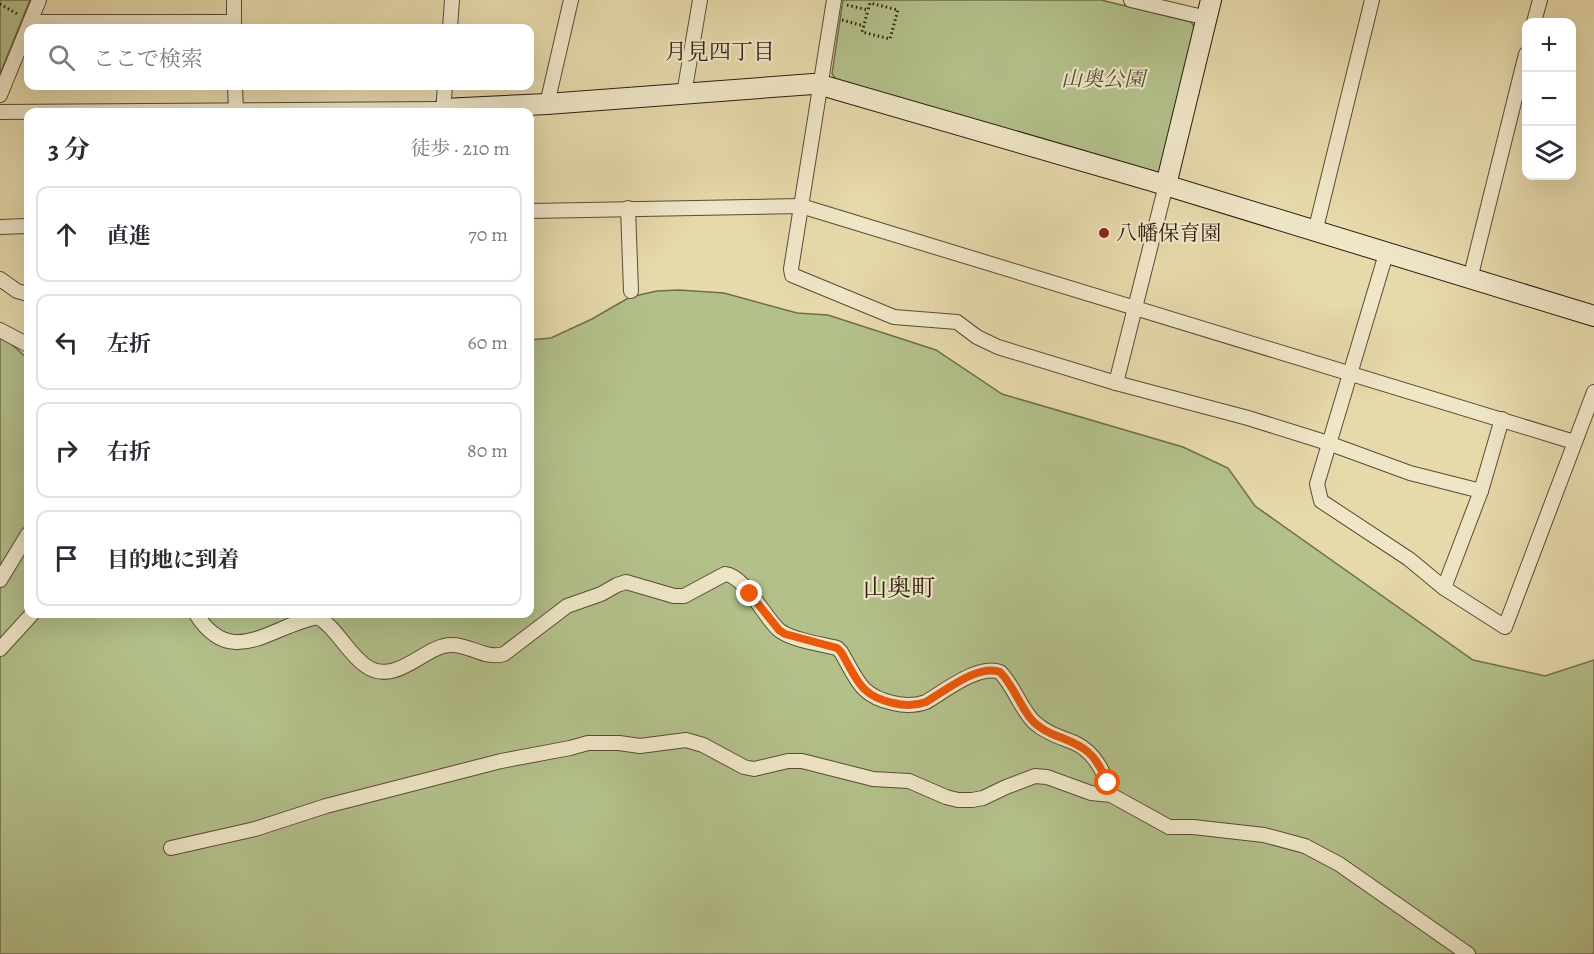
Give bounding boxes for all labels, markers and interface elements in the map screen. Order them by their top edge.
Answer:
map controls [1522,18,1576,180]
button: + [1522,18,1576,72]
search box [24,24,534,90]
district label: 月見四丁目 [665,37,775,67]
icon: search [45,41,78,74]
text: ここで検索 [93,44,203,74]
park label: 山奥公園 [1061,65,1148,93]
button: − [1522,72,1576,126]
button: layers [1522,126,1576,180]
text: 3 分 [48,132,90,167]
text: 徒歩 · 210 m [411,135,510,162]
icon: ahead [50,218,83,251]
place label: 八幡保育園 [1116,219,1221,247]
text: 直進 [107,221,151,251]
text: 70 m [468,221,508,248]
marker: 八幡保育園 [1097,226,1111,240]
icon: left [50,326,83,359]
text: 左折 [107,329,151,359]
text: 60 m [468,329,508,356]
icon: right [50,434,83,467]
text: 右折 [107,437,151,467]
text: 80 m [467,437,508,464]
icon: arrive [50,542,83,575]
text: 目的地に到着 [107,545,239,575]
district label: 山奥町 [863,572,935,604]
route end [736,580,762,606]
route start [1094,769,1120,795]

